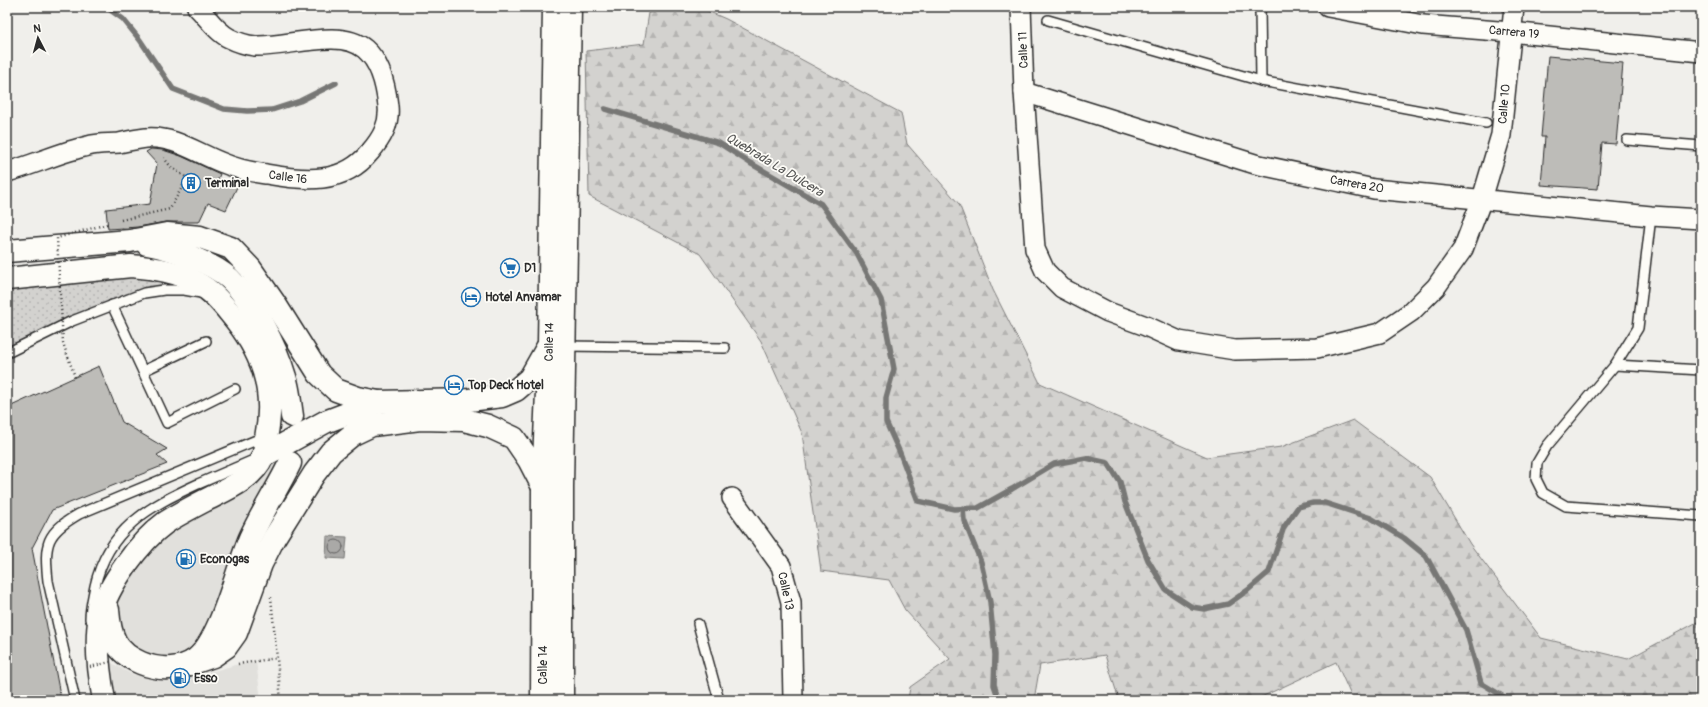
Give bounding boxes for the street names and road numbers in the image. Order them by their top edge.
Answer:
street label: Carrera 19 [1488,23,1540,42]
street label: Calle 11 [1015,31,1032,69]
street label: Calle 10 [1495,83,1514,125]
street label: Calle 16 [268,168,308,187]
street label: Carrera 20 [1329,172,1385,197]
street label: Calle 14 [542,322,557,362]
street label: Calle 13 [774,571,797,612]
street label: Calle 14 [536,646,551,684]

